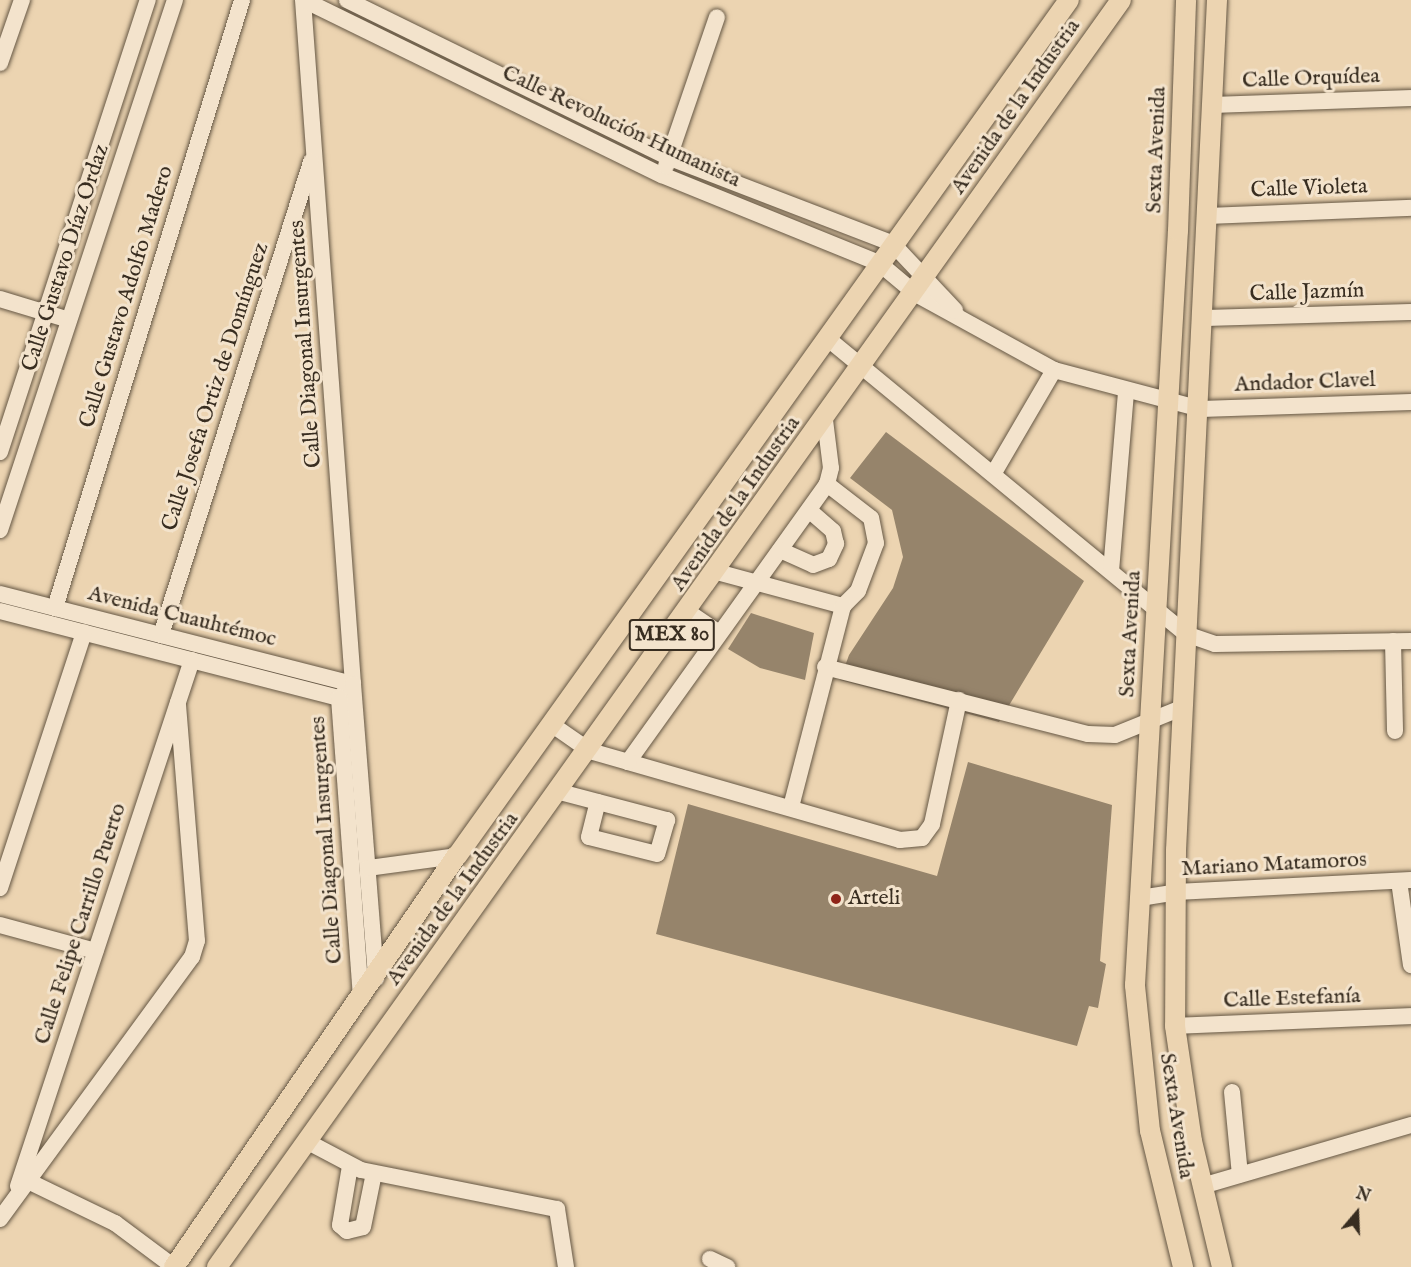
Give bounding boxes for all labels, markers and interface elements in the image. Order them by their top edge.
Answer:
street label: Avenida de la Industria [946,14,1086,200]
street label: Calle Revolución Humanista [498,60,744,194]
street label: Calle Orquídea [1242,63,1380,95]
street label: Sexta Avenida [1142,86,1172,214]
street label: Calle Gustavo Díaz Ordaz [17,141,115,375]
street label: Calle Gustavo Adolfo Madero [75,163,179,431]
street label: Calle Violeta [1250,174,1368,204]
street label: Calle Diagonal Insurgentes [284,219,328,469]
street label: Calle Josefa Ortiz de Domínguez [157,240,275,534]
street label: Calle Jazmín [1249,278,1365,308]
street label: Andador Clavel [1234,367,1376,399]
street label: Avenida de la Industria [666,411,806,597]
street label: Sexta Avenida [1114,570,1148,698]
street label: Avenida Cuauhtémoc [85,581,279,653]
road number: MEX 80 [628,617,716,653]
street label: Calle Diagonal Insurgentes [305,715,349,965]
street label: Calle Felipe Carrillo Puerto [29,800,133,1048]
street label: Avenida de la Industria [381,807,525,991]
street label: Mariano Matamoros [1181,847,1367,883]
place label: Arteli [848,886,901,912]
marker: Arteli [829,892,843,906]
street label: Calle Estefanía [1223,983,1361,1015]
street label: Sexta Avenida [1153,1051,1199,1181]
north arrow [1327,1183,1387,1243]
text: N [1353,1184,1373,1208]

